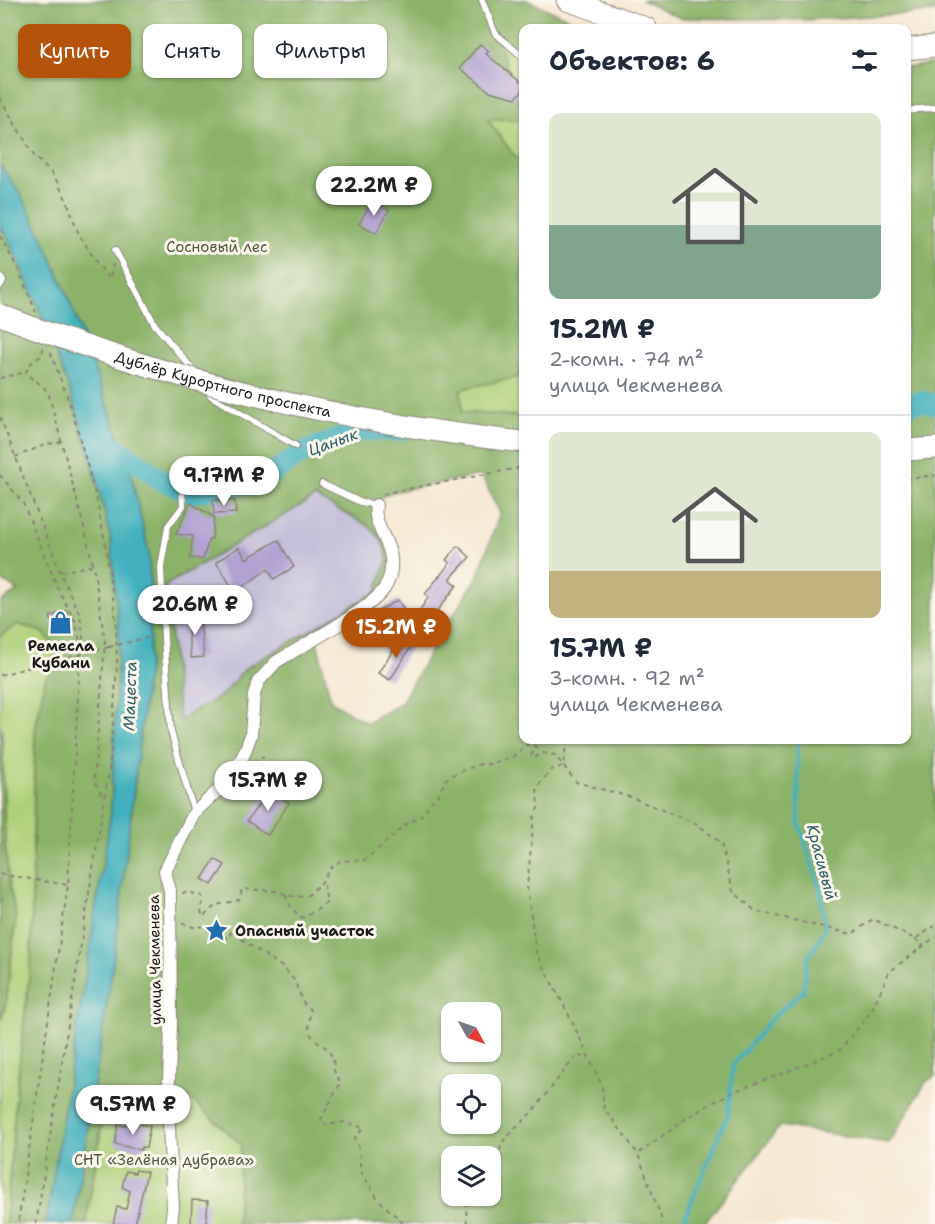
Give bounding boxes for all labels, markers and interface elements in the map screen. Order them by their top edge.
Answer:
chip: Купить [18,24,131,78]
chip: Снять [143,24,242,78]
chip: Фильтры [254,24,387,78]
text: Объектов: 6 [549,43,715,78]
icon: filters [848,44,881,77]
icon: home [661,152,769,260]
pin: 22.2M ₽ [319,166,429,217]
text: 22.2M ₽ [330,172,418,198]
park label: Сосновый лес [166,237,268,257]
text: 15.2M ₽ [549,311,655,346]
street label: Дублёр Курортного проспекта [113,346,334,422]
text: 2-комн. · 74 m² [549,346,704,372]
text: улица Чекменева [549,372,723,398]
water label: Цанык [305,423,361,461]
pin: 9.17M ₽ [169,456,279,507]
text: 9.17M ₽ [183,462,265,488]
icon: home [661,471,769,579]
pin: 20.6M ₽ [140,585,250,636]
text: 20.6M ₽ [151,591,239,617]
pin: 15.2M ₽ [341,608,451,659]
shop icon: Ремесла Кубани [48,609,74,635]
text: 15.2M ₽ [355,614,437,640]
text: 15.7M ₽ [549,630,653,665]
place label: Ремесла Кубани [28,636,95,673]
water label: Мацеста [118,661,142,731]
text: 3-комн. · 92 m² [549,665,705,691]
text: улица Чекменева [549,691,723,717]
pin: 15.7M ₽ [213,761,323,812]
text: 15.7M ₽ [228,767,308,793]
water label: Красивый [802,822,842,902]
street label: улица Чекменева [144,894,166,1025]
place icon: Опасный участок [204,918,230,944]
place label: Опасный участок [235,921,375,941]
north arrow [441,1002,501,1062]
map controls [441,1002,501,1206]
button: locate [441,1074,501,1134]
pin: 9.57M ₽ [78,1085,188,1136]
text: 9.57M ₽ [89,1091,177,1117]
button: layers [441,1146,501,1206]
park label: СНТ «Зелёная дубрава» [74,1150,254,1170]

